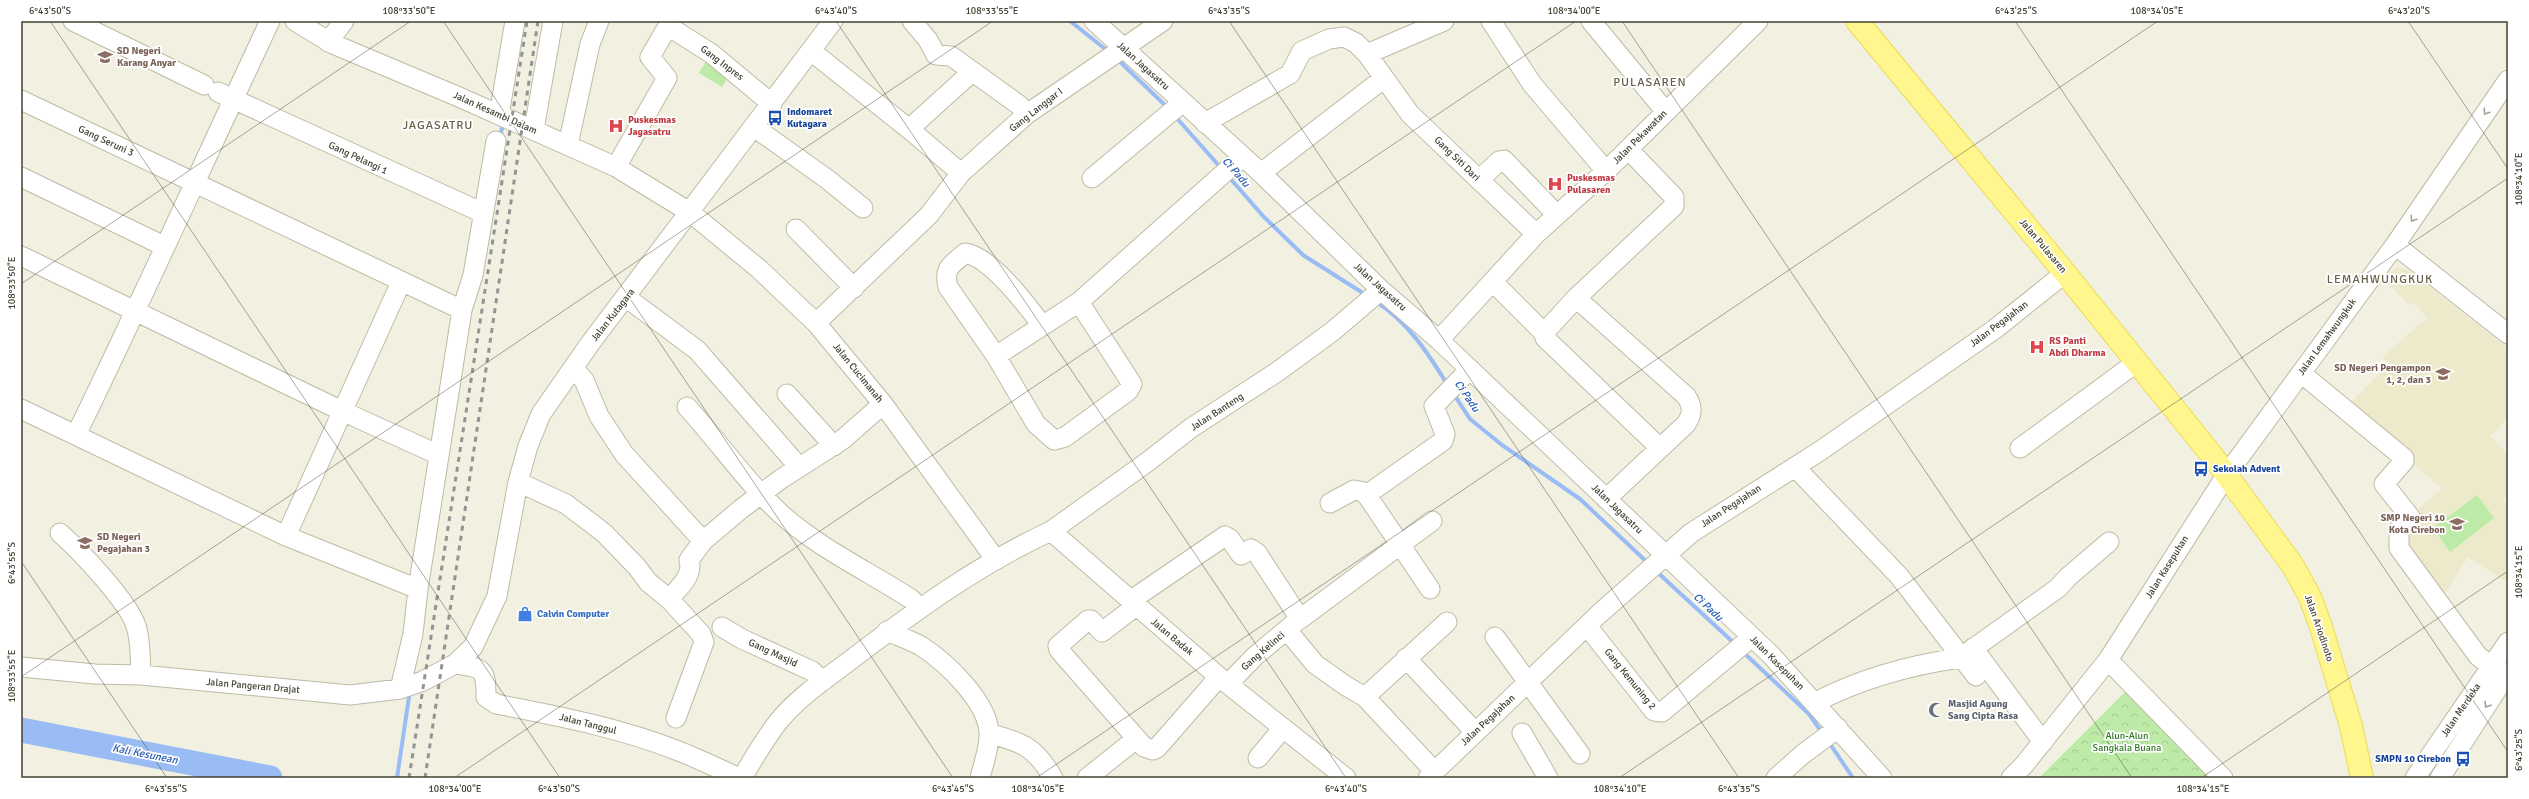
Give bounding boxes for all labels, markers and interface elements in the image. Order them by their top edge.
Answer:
text: 6°43'50"S [29,5,72,17]
text: 108°33'50"E [382,5,436,17]
text: 6°43'40"S [815,5,858,17]
text: 108°33'55"E [965,5,1019,17]
text: 6°43'35"S [1208,5,1251,17]
text: 108°34'00"E [1547,5,1601,17]
text: 6°43'25"S [1995,5,2038,17]
text: 108°34'05"E [2130,5,2184,17]
text: 6°43'20"S [2388,5,2431,17]
street label: Jalan Jagasatru [1114,39,1172,93]
street label: Gang Inpres [698,43,746,84]
place label: SD Negeri Karang Anyar [117,45,176,69]
school or university icon: SD Negeri Karang Anyar [96,48,114,66]
district label: PULASAREN [1613,75,1687,90]
street label: Gang Langgar I [1007,85,1065,135]
street label: Jalan Kesambi Dalam [451,89,539,137]
place label: Indomaret Kutagara [787,106,832,130]
street label: Jalan Pekawatan [1610,107,1670,167]
one-way arrow [2483,108,2491,115]
bus stop icon: Indomaret Kutagara [766,109,784,127]
place label: Puskesmas Jagasatru [628,114,676,138]
hospital icon: Puskesmas Jagasatru [607,117,625,135]
district label: JAGASATRU [403,118,473,133]
street label: Gang Seruni 3 [76,123,136,159]
street label: Gang Siti Dari [1432,134,1482,184]
street label: Gang Pelangi 1 [327,139,389,177]
text: 108°34'10"E [2513,152,2525,206]
water label: Ci Padu [1219,154,1253,190]
place label: Puskesmas Pulasaren [1567,172,1615,196]
hospital icon: Puskesmas Pulasaren [1546,175,1564,193]
one-way arrow [2410,215,2418,222]
street label: Jalan Pulasaren [2017,216,2069,276]
text: 108°33'50"E [6,256,18,310]
street label: Jalan Jagasatru [1351,260,1409,314]
district label: LEMAHWUNGKUK [2327,272,2433,287]
street label: Jalan Kutagara [589,286,637,344]
street label: Jalan Lemahwungkuk [2295,296,2359,378]
street label: Jalan Pegajahan [1968,298,2030,350]
place label: RS Panti Abdi Dharma [2049,335,2106,359]
hospital icon: RS Panti Abdi Dharma [2028,338,2046,356]
street label: Jalan Cucimanah [830,341,886,405]
place label: SD Negeri Pengampon 1, 2, dan 3 [2334,362,2432,386]
school or university icon: SD Negeri Pengampon 1, 2, dan 3 [2434,365,2452,383]
water label: Ci Padu [1452,378,1483,415]
street label: Jalan Banteng [1188,390,1246,434]
bus stop icon: Sekolah Advent [2192,460,2210,478]
place label: Sekolah Advent [2213,463,2281,475]
street label: Jalan Jagasatru [1589,482,1645,536]
street label: Jalan Pegajahan [1699,482,1763,530]
place label: SMP Negeri 10 Kota Cirebon [2381,512,2446,536]
school or university icon: SMP Negeri 10 Kota Cirebon [2448,515,2466,533]
place label: SD Negeri Pegajahan 3 [97,531,150,555]
street label: Jalan Kasepuhan [2143,533,2191,601]
school or university icon: SD Negeri Pegajahan 3 [76,534,94,552]
text: 6°43'55"S [6,541,18,584]
text: 108°34'15"E [2513,545,2525,599]
water label: Ci Padu [1691,590,1726,625]
street label: Jalan Ariodinoto [2302,593,2336,663]
shop icon: Calvin Computer [516,605,534,623]
place label: Calvin Computer [537,608,609,620]
street label: Jalan Badak [1148,616,1196,658]
street label: Gang Kelinci [1239,629,1287,673]
street label: Jalan Kasepuhan [1747,633,1807,693]
street label: Gang Masjid [747,636,799,670]
street label: Gang Kemuning 2 [1602,646,1658,712]
text: 108°33'55"E [6,649,18,703]
street label: Jalan Pangeran Drajat [206,676,301,696]
street label: Jalan Merdeka [2439,681,2483,739]
street label: Jalan Pegajahan [1458,692,1518,748]
place label: Masjid Agung Sang Cipta Rasa [1948,698,2018,722]
one-way arrow [2485,700,2492,707]
mosque icon: Masjid Agung Sang Cipta Rasa [1927,701,1945,719]
street label: Jalan Tanggul [558,711,618,737]
text: 6°43'25"S [2513,728,2525,771]
park label: Alun-Alun Sangkala Buana [2093,730,2161,754]
water label: Kali Kesunean [111,741,180,767]
bus stop icon: SMPN 10 Cirebon [2454,750,2472,768]
place label: SMPN 10 Cirebon [2375,753,2452,765]
text: 6°43'55"S [145,783,188,795]
text: 108°34'00"E [428,783,482,795]
text: 6°43'50"S [538,783,581,795]
text: 6°43'45"S [932,783,975,795]
text: 108°34'05"E [1011,783,1065,795]
text: 6°43'40"S [1325,783,1368,795]
text: 108°34'10"E [1593,783,1647,795]
text: 6°43'35"S [1718,783,1761,795]
text: 108°34'15"E [2176,783,2230,795]

